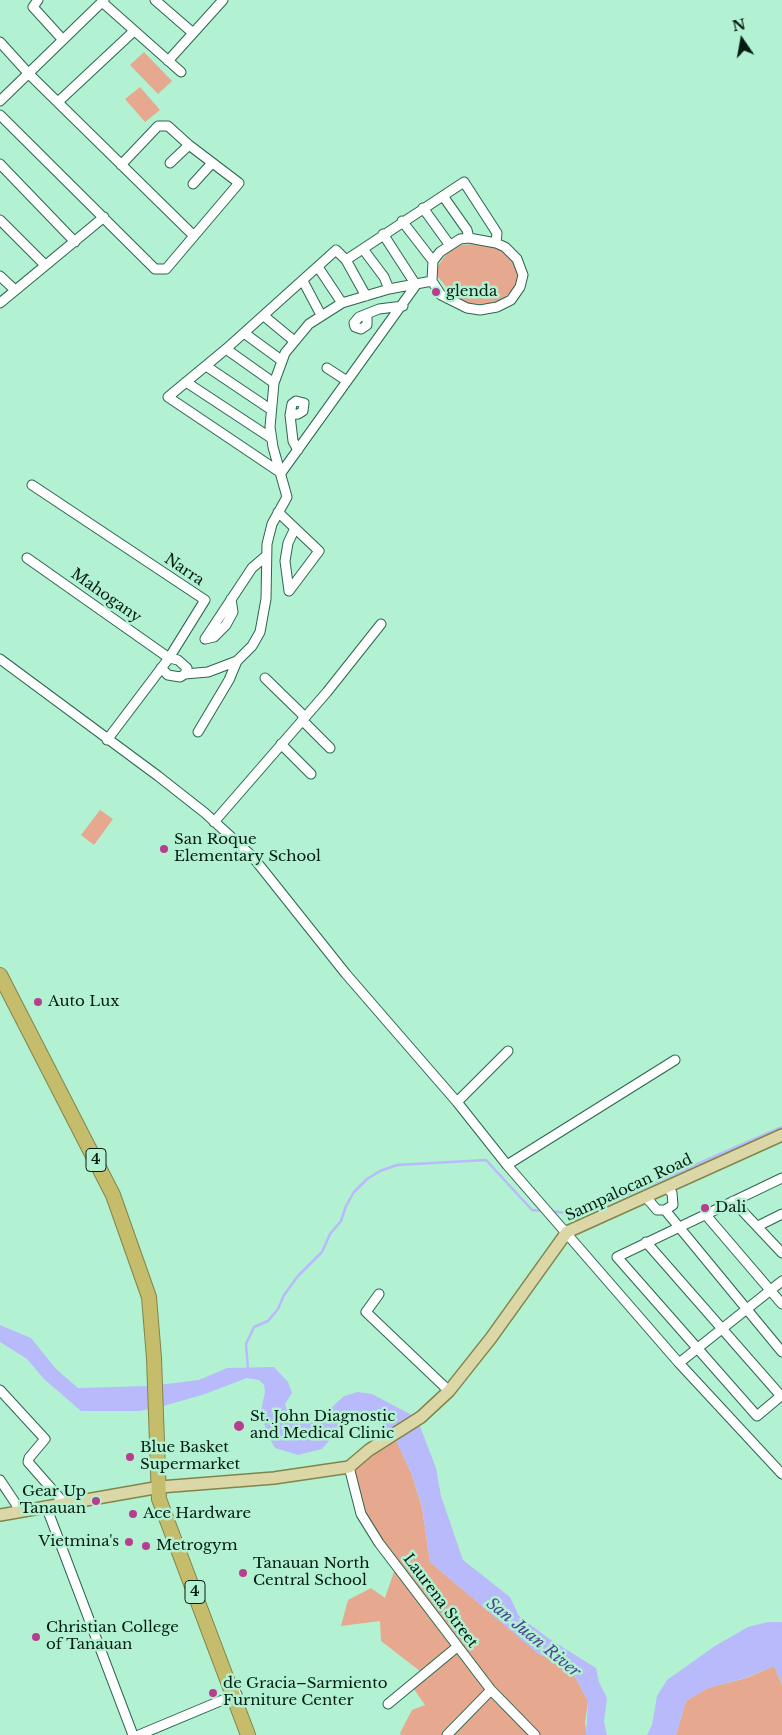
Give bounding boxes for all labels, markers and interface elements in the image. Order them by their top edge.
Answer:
north arrow [717,15,767,65]
text: N [731,15,747,36]
place label: glenda [446,283,497,301]
marker: glenda [430,286,442,298]
street label: Narra [161,550,207,590]
street label: Mahogany [67,565,145,627]
place label: San Roque Elementary School [174,831,321,866]
marker: San Roque Elementary School [158,843,170,855]
place label: Auto Lux [48,993,119,1011]
marker: Auto Lux [32,996,44,1008]
road number: 4 [86,1148,106,1172]
street label: Sampalocan Road [563,1151,695,1225]
place label: Dali [715,1199,746,1217]
marker: Dali [699,1202,711,1214]
place label: St. John Diagnostic and Medical Clinic [250,1408,395,1443]
marker: St. John Diagnostic and Medical Clinic [232,1419,246,1433]
place label: Blue Basket Supermarket [140,1439,240,1474]
marker: Blue Basket Supermarket [124,1451,136,1463]
place label: Gear Up Tanauan [20,1483,86,1518]
marker: Gear Up Tanauan [90,1495,102,1507]
place label: Ace Hardware [143,1505,251,1523]
marker: Ace Hardware [127,1508,139,1520]
place label: Vietmina's [39,1533,119,1551]
marker: Vietmina's [123,1536,135,1548]
place label: Metrogym [156,1537,238,1555]
marker: Metrogym [140,1540,152,1552]
street label: Laurena Street [399,1550,481,1652]
place label: Tanauan North Central School [253,1555,369,1590]
marker: Tanauan North Central School [237,1567,249,1579]
road number: 4 [185,1580,205,1604]
water label: San Juan River [482,1594,584,1682]
place label: Christian College of Tanauan [46,1619,179,1654]
marker: Christian College of Tanauan [30,1631,42,1643]
place label: de Gracia–Sarmiento Furniture Center [223,1675,388,1710]
marker: de Gracia–Sarmiento Furniture Center [207,1687,219,1699]

